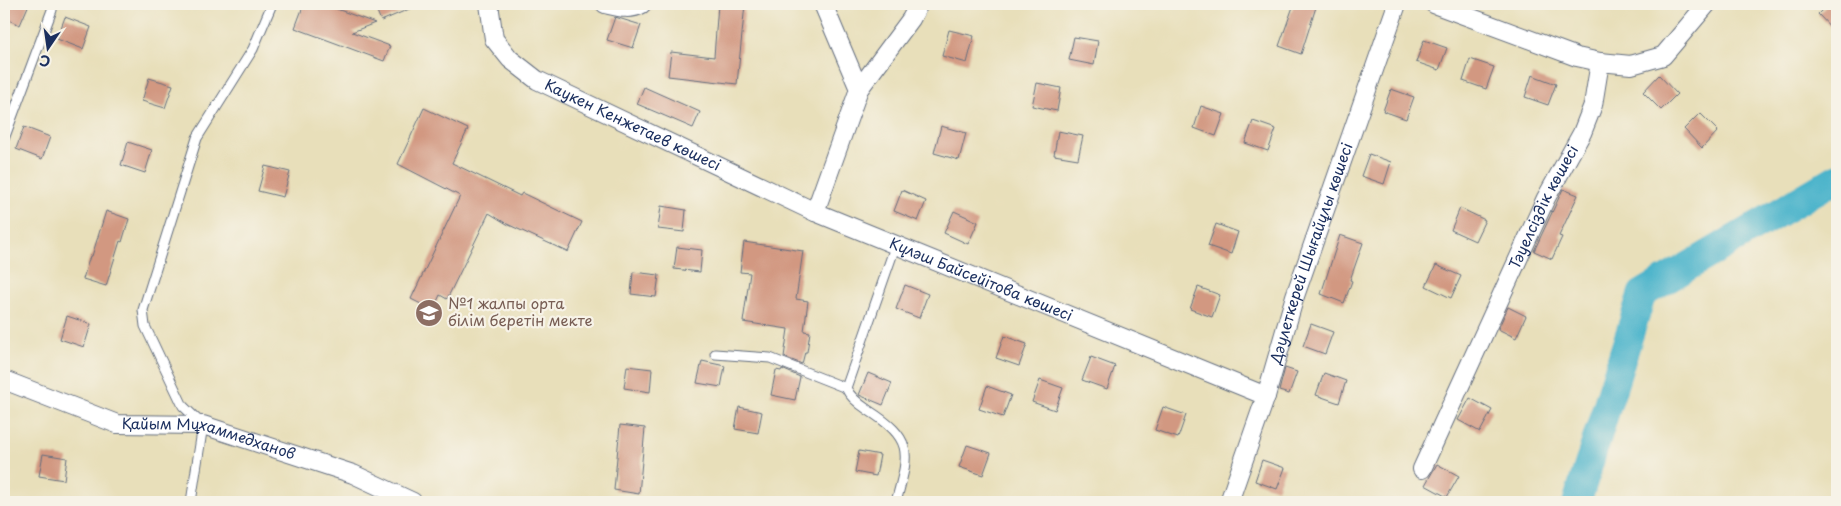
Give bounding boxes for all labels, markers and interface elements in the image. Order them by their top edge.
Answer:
north arrow [22,22,72,72]
text: С [37,50,52,73]
street label: Каукен Кенжетаев көшесі [541,72,725,176]
street label: Дәулеткерей Шығайұлы көшесі [1263,139,1358,367]
street label: Тәуелсіздік көшесі [1502,140,1583,272]
street label: Күләш Байсейітова көшесі [886,231,1077,326]
place label: №1 жалпы орта білім беретін мекте [448,291,593,331]
school or university icon: №1 жалпы орта білім беретін мекте [414,298,444,328]
street label: Қайым Мұхаммедханов [122,411,299,465]

